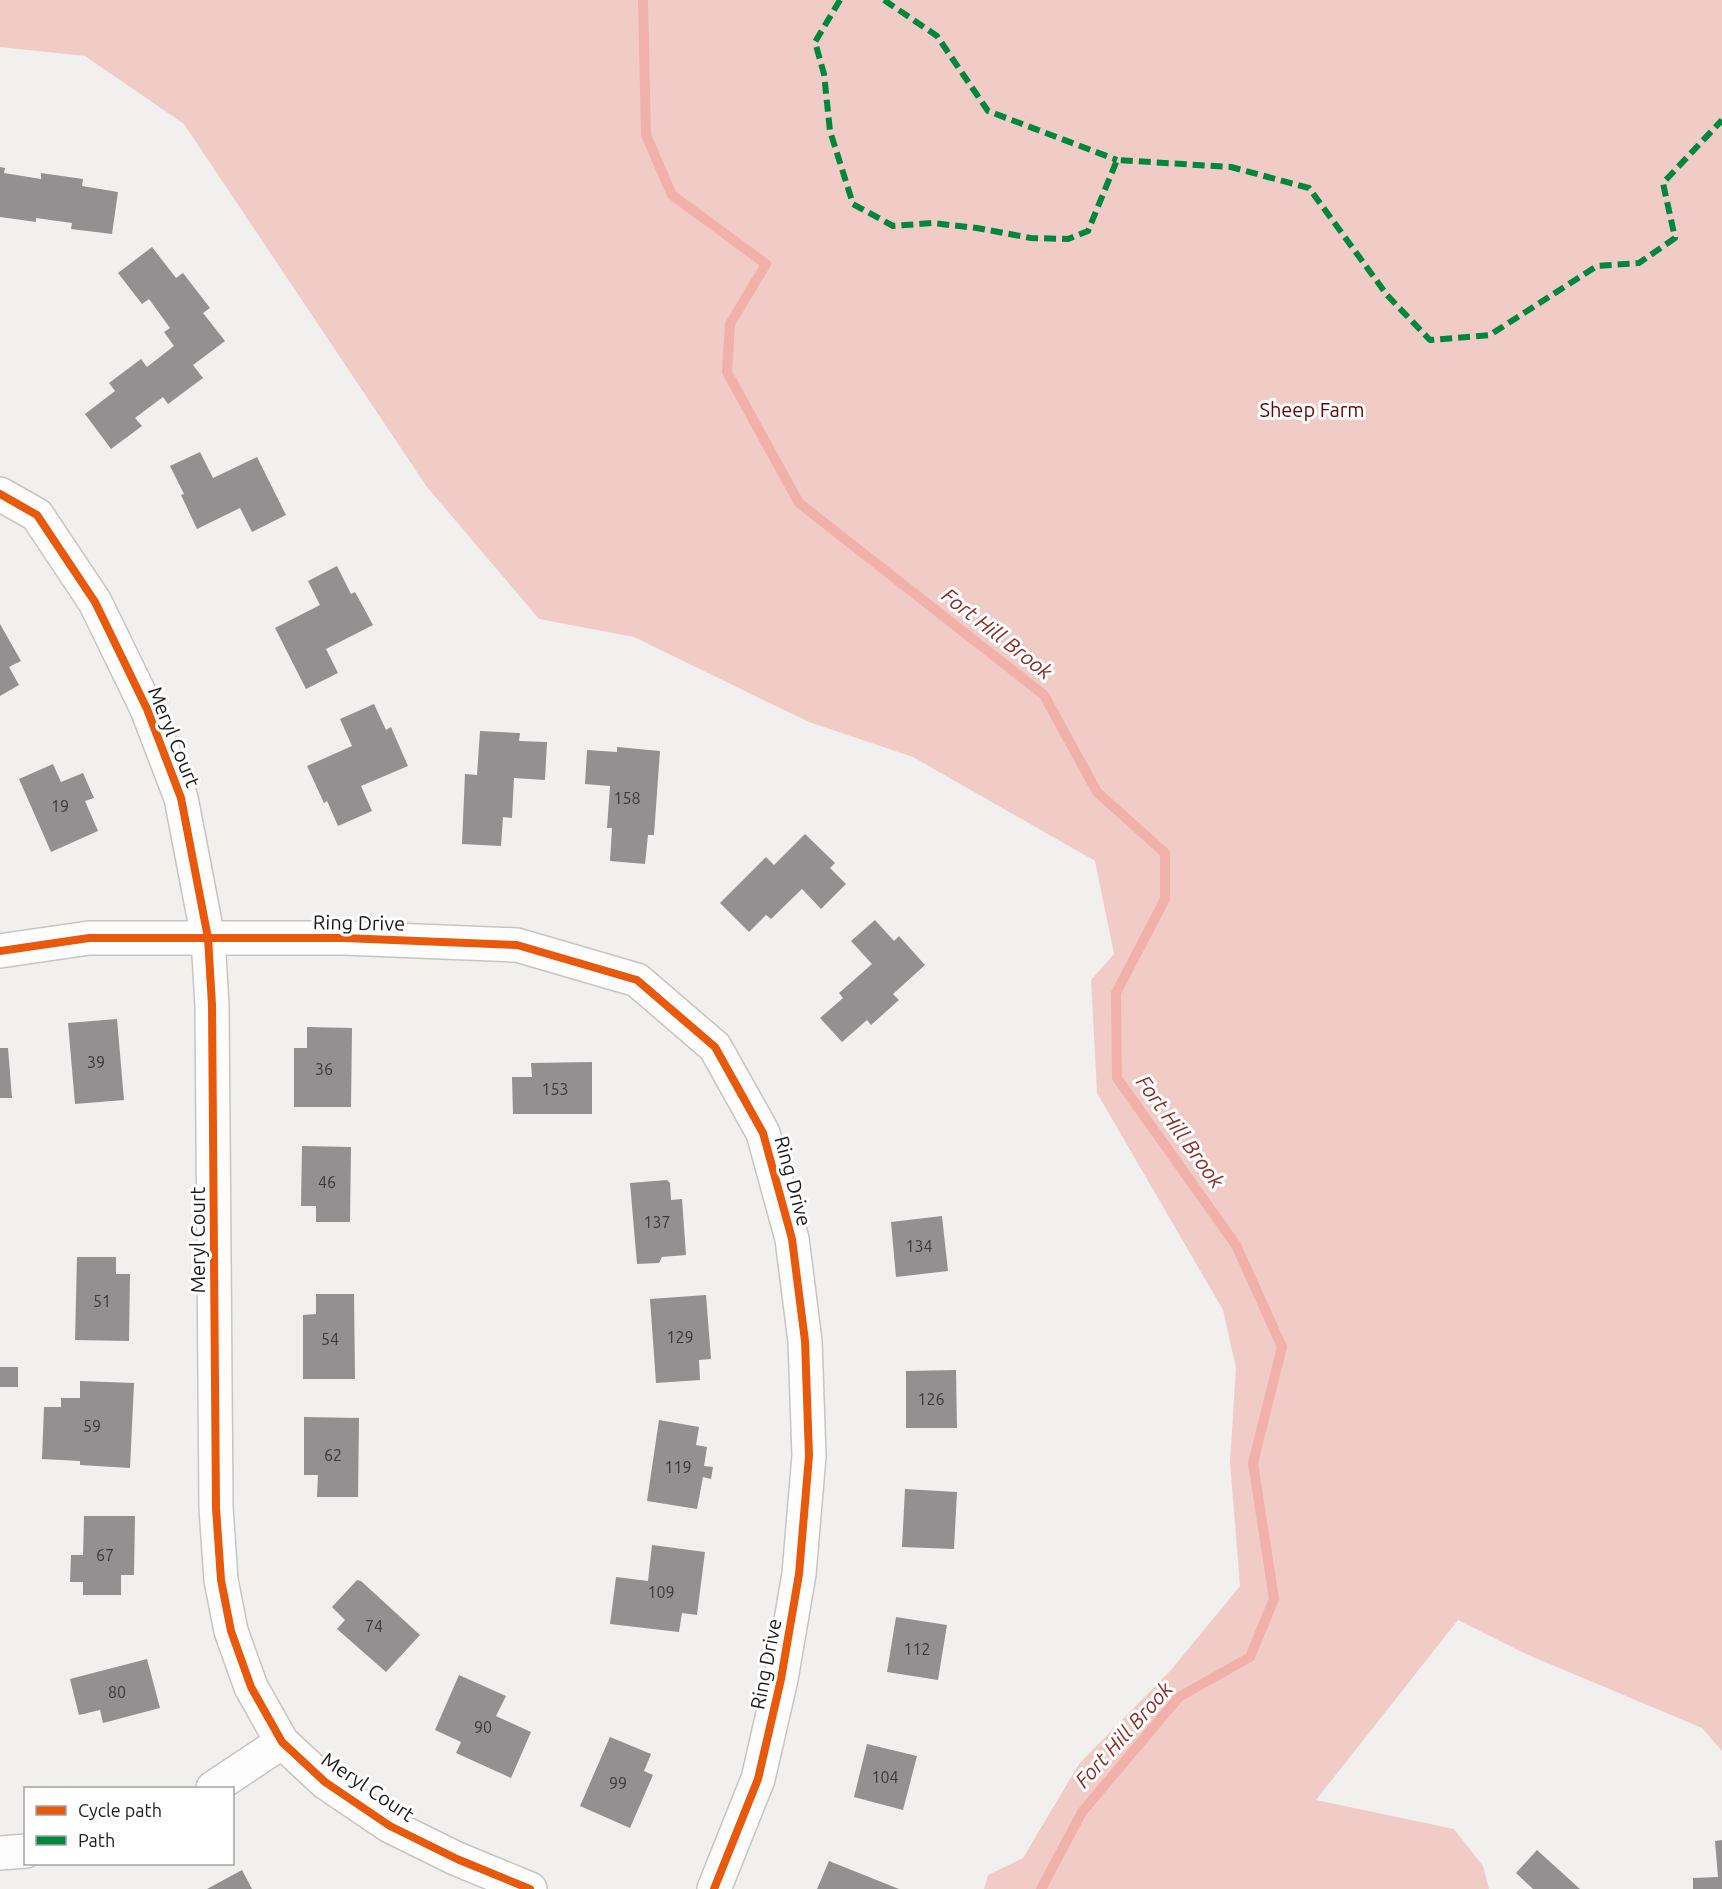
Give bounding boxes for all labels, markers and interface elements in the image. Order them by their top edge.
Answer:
park label: Sheep Farm [1259,398,1365,421]
water label: Fort Hill Brook [938,583,1058,684]
street label: Meryl Court [144,683,205,791]
house number: 158 [613,789,641,807]
house number: 19 [51,797,69,815]
street label: Ring Drive [313,910,405,935]
house number: 39 [87,1053,105,1071]
house number: 36 [315,1060,333,1078]
water label: Fort Hill Brook [1132,1070,1230,1193]
house number: 153 [541,1080,569,1098]
street label: Ring Drive [770,1133,817,1228]
house number: 46 [318,1173,336,1191]
street label: Meryl Court [186,1187,209,1293]
house number: 137 [643,1213,671,1231]
house number: 134 [905,1237,933,1255]
house number: 51 [93,1292,111,1310]
house number: 129 [666,1328,694,1346]
house number: 54 [321,1330,339,1348]
house number: 126 [917,1390,945,1408]
house number: 59 [83,1417,101,1435]
house number: 62 [324,1446,342,1464]
house number: 119 [664,1458,692,1476]
house number: 67 [96,1546,114,1564]
house number: 109 [647,1583,675,1601]
street label: Ring Drive [745,1616,786,1711]
house number: 74 [365,1617,383,1635]
house number: 112 [903,1640,931,1658]
water label: Fort Hill Brook [1070,1676,1177,1792]
house number: 80 [108,1683,126,1701]
house number: 90 [474,1718,492,1736]
street label: Meryl Court [318,1747,419,1826]
house number: 104 [871,1768,899,1786]
house number: 99 [609,1774,627,1792]
legend [24,1787,234,1865]
text: Cycle path [78,1800,162,1820]
text: Path [78,1830,115,1850]

